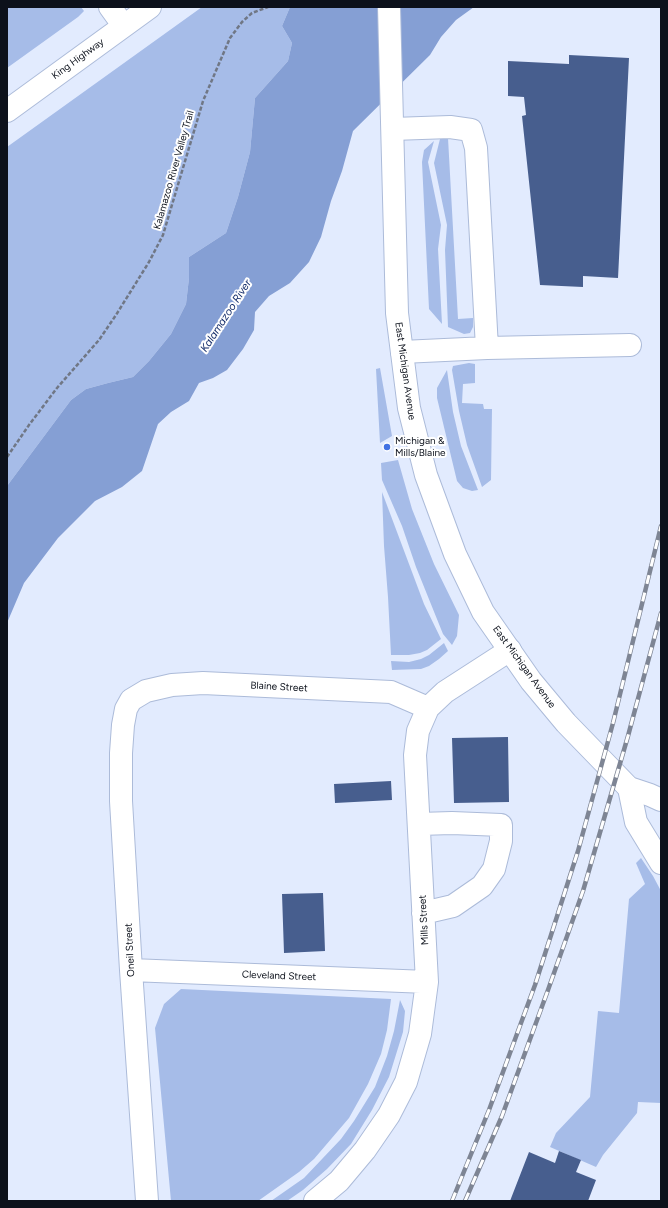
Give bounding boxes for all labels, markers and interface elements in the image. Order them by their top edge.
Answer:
street label: King Highway [50,36,106,82]
street label: Kalamazoo River Valley Trail [151,109,197,231]
water label: Kalamazoo River [198,277,254,355]
street label: East Michigan Avenue [392,321,418,421]
place label: Michigan & Mills/Blaine [395,435,445,458]
marker: Michigan & Mills/Blaine [382,442,392,452]
street label: East Michigan Avenue [490,623,558,711]
street label: Blaine Street [250,680,308,694]
street label: Mills Street [417,895,431,945]
street label: Oneil Street [123,923,137,977]
street label: Cleveland Street [242,969,316,983]

